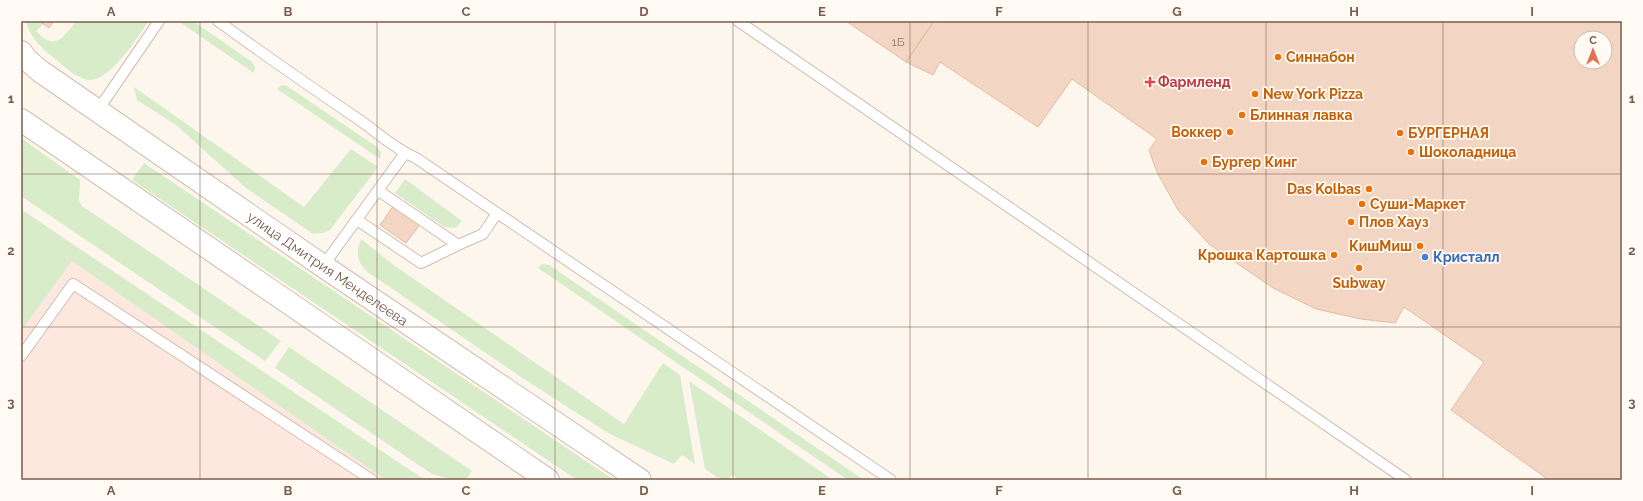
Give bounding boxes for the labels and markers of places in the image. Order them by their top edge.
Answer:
place label: Синнабон [1286,49,1355,65]
marker: Синнабон [1273,52,1283,62]
place label: Фармленд [1158,74,1231,90]
marker: Фармленд [1145,77,1155,87]
place label: New York Pizza [1263,86,1363,102]
marker: New York Pizza [1250,89,1260,99]
place label: Блинная лавка [1250,107,1353,123]
marker: Блинная лавка [1237,110,1247,120]
place label: Воккер [1171,124,1222,140]
place label: БУРГЕРНАЯ [1408,125,1489,141]
marker: Воккер [1225,127,1235,137]
marker: БУРГЕРНАЯ [1395,128,1405,138]
place label: Шоколадница [1419,144,1516,160]
marker: Шоколадница [1406,147,1416,157]
place label: Бургер Кинг [1212,154,1297,170]
marker: Бургер Кинг [1199,157,1209,167]
place label: Das Kolbas [1287,181,1361,197]
marker: Das Kolbas [1364,184,1374,194]
place label: Суши-Маркет [1370,196,1466,212]
marker: Суши-Маркет [1357,199,1367,209]
place label: Плов Хауз [1359,214,1429,230]
marker: Плов Хауз [1346,217,1356,227]
place label: КишМиш [1349,238,1412,254]
marker: КишМиш [1415,241,1425,251]
place label: Крошка Картошка [1198,247,1326,263]
place label: Кристалл [1433,249,1500,265]
marker: Крошка Картошка [1329,250,1339,260]
marker: Кристалл [1420,252,1430,262]
marker: Subway [1354,263,1364,273]
place label: Subway [1333,275,1386,291]

